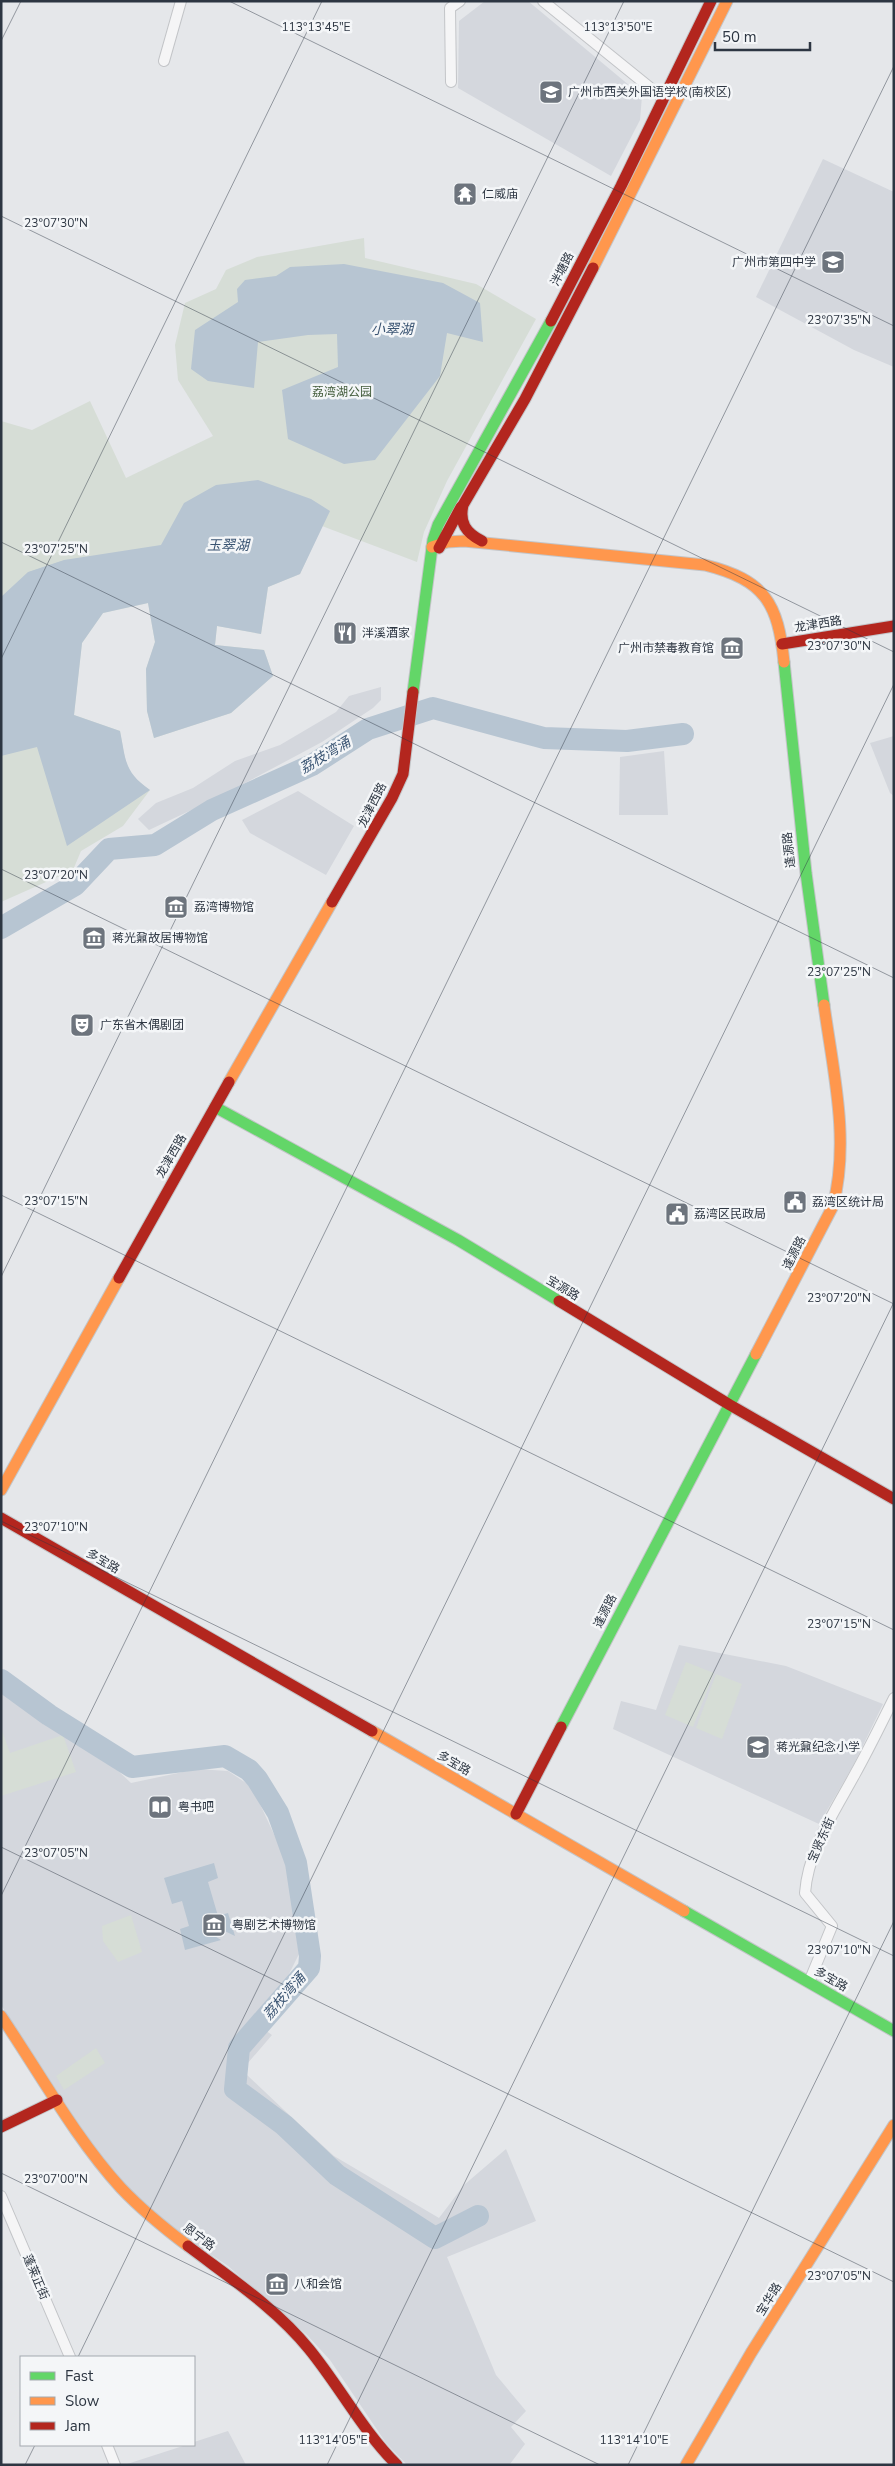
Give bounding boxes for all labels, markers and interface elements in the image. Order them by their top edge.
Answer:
text: 113°13'45"E [281,19,351,35]
text: 113°13'50"E [583,19,653,35]
scale bar [715,20,810,52]
text: 50 m [722,27,757,47]
school or university icon: 广州市西关外国语学校(南校区) [538,79,564,105]
place label: 广州市西关外国语学校(南校区) [568,84,732,100]
temple icon: 仁威庙 [452,181,478,207]
place label: 仁威庙 [482,186,518,202]
text: 23°07'30"N [24,215,88,231]
street label: 泮塘路 [547,249,577,289]
school or university icon: 广州市第四中学 [820,249,846,275]
place label: 广州市第四中学 [732,254,816,270]
text: 23°07'35"N [807,312,871,328]
water label: 小翠湖 [371,320,415,339]
park label: 荔湾湖公园 [312,384,372,400]
water label: 玉翠湖 [207,536,251,555]
text: 23°07'25"N [24,541,88,557]
street label: 龙津西路 [793,612,843,636]
restaurant icon: 泮溪酒家 [332,620,358,646]
place label: 泮溪酒家 [362,625,410,641]
museum icon: 广州市禁毒教育馆 [719,635,745,661]
text: 23°07'30"N [807,638,871,654]
place label: 广州市禁毒教育馆 [618,640,714,656]
water label: 荔枝湾涌 [296,732,356,778]
street label: 龙津西路 [354,780,390,830]
street label: 逢源路 [779,831,799,869]
text: 23°07'20"N [24,867,88,883]
museum icon: 荔湾博物馆 [163,894,189,920]
place label: 荔湾博物馆 [194,899,254,915]
museum icon: 蒋光鼐故居博物馆 [81,925,107,951]
place label: 蒋光鼐故居博物馆 [112,930,208,946]
text: 23°07'25"N [807,964,871,980]
theatre icon: 广东省木偶剧团 [69,1012,95,1038]
place label: 广东省木偶剧团 [100,1017,184,1033]
street label: 龙津西路 [152,1131,190,1181]
public building icon: 荔湾区统计局 [782,1189,808,1215]
text: 23°07'15"N [24,1193,88,1209]
place label: 荔湾区统计局 [812,1194,884,1210]
public building icon: 荔湾区民政局 [664,1201,690,1227]
place label: 荔湾区民政局 [694,1206,766,1222]
street label: 逢源路 [779,1233,809,1273]
street label: 宝源路 [543,1272,583,1304]
text: 23°07'20"N [807,1290,871,1306]
text: 23°07'10"N [24,1519,88,1535]
street label: 多宝路 [83,1545,123,1577]
street label: 逢源路 [590,1591,620,1631]
text: 23°07'15"N [807,1616,871,1632]
school or university icon: 蒋光鼐纪念小学 [745,1734,771,1760]
place label: 蒋光鼐纪念小学 [776,1739,860,1755]
street label: 多宝路 [434,1747,474,1779]
library icon: 粤书吧 [147,1794,173,1820]
place label: 粤书吧 [178,1799,214,1815]
street label: 宝贤东街 [804,1815,838,1865]
text: 23°07'05"N [24,1845,88,1861]
museum icon: 粤剧艺术博物馆 [201,1912,227,1938]
place label: 粤剧艺术博物馆 [232,1917,316,1933]
text: 23°07'10"N [807,1942,871,1958]
street label: 多宝路 [811,1963,851,1995]
water label: 荔枝湾涌 [259,1967,311,2024]
text: 23°07'00"N [24,2171,88,2187]
street label: 恩宁路 [180,2220,218,2254]
street label: 蓬莱正街 [19,2252,53,2302]
text: 23°07'05"N [807,2268,871,2284]
museum icon: 八和会馆 [264,2271,290,2297]
place label: 八和会馆 [294,2276,342,2292]
street label: 宝华路 [753,2279,785,2319]
legend [20,2356,195,2446]
text: Fast [65,2366,94,2386]
text: Slow [65,2391,100,2411]
text: Jam [64,2416,91,2436]
text: 113°14'05"E [298,2432,368,2448]
text: 113°14'10"E [599,2432,669,2448]

